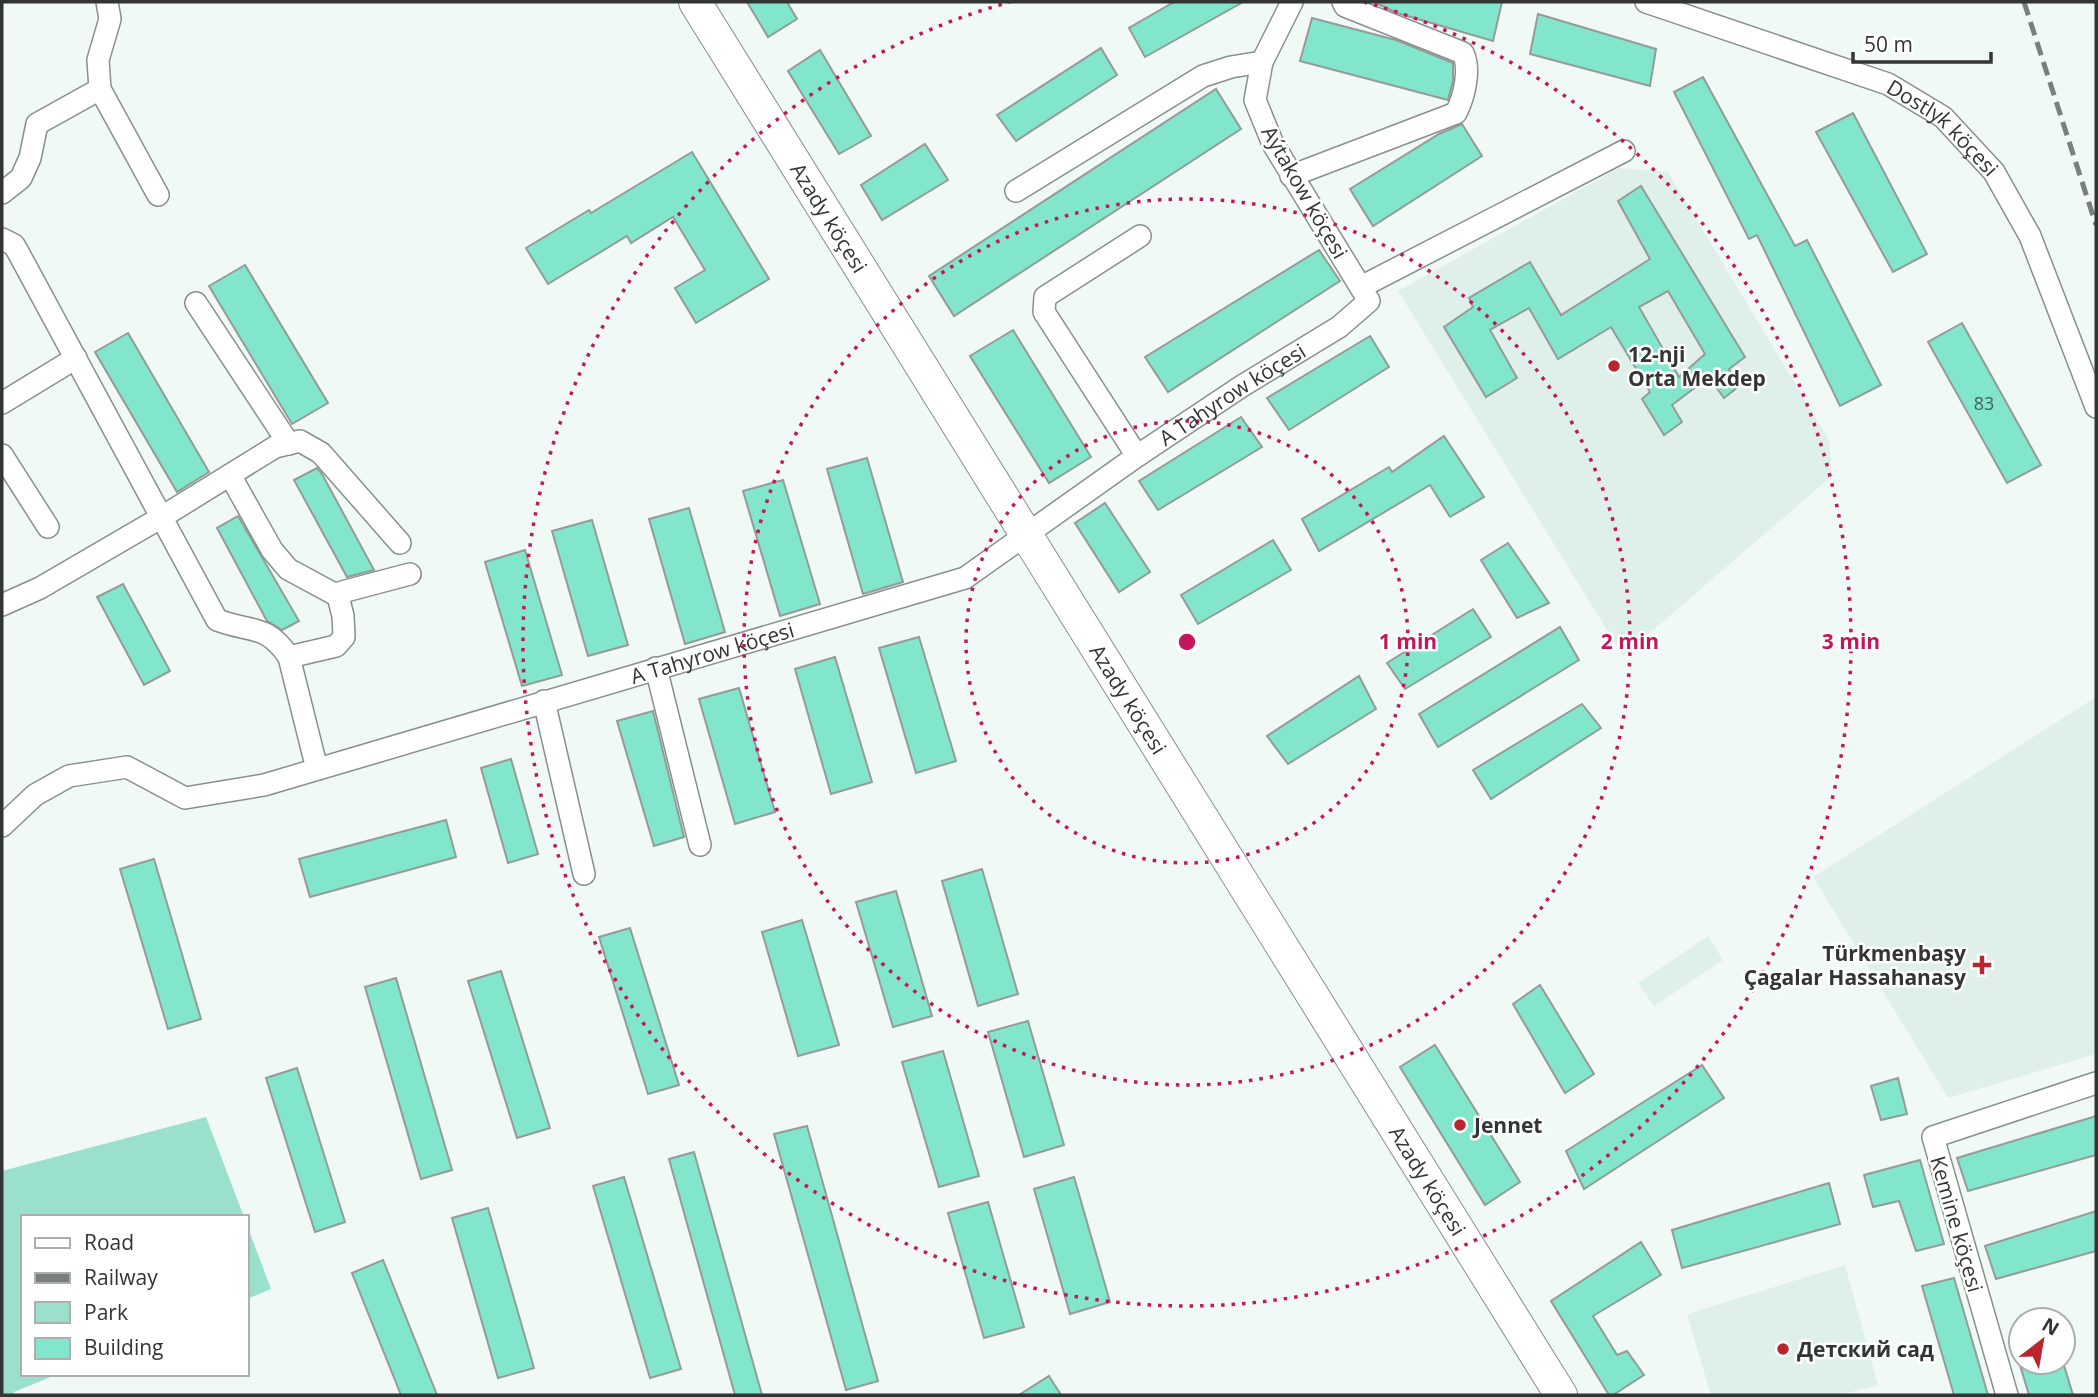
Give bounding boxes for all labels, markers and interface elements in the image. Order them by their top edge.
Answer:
scale bar [1853,21,1991,65]
text: 50 m [1864,30,1913,58]
street label: Dostlyk köçesi [1882,73,2005,182]
street label: Aýtakow köçesi [1256,120,1354,264]
street label: Azady köçesi [784,157,874,278]
street label: A Tahyrow köçesi [1153,337,1311,452]
place label: 12-nji Orta Mekdep [1628,340,1766,392]
marker: 12-nji Orta Mekdep [1606,358,1622,374]
house number: 83 [1974,391,1994,415]
street label: A Tahyrow köçesi [627,615,797,690]
text: 1 min [1379,627,1437,655]
text: 2 min [1601,627,1659,655]
text: 3 min [1822,627,1880,655]
centre of rings [1175,630,1199,654]
street label: Azady köçesi [1084,639,1173,760]
place label: Türkmenbaşy Çagalar Hassahanasy [1744,939,1966,991]
marker: Türkmenbaşy Çagalar Hassahanasy [1972,955,1992,975]
place label: Jennet [1472,1111,1543,1139]
marker: Jennet [1452,1117,1468,1133]
street label: Azady köçesi [1383,1121,1473,1241]
street label: Kemine köçesi [1924,1153,1990,1295]
legend [21,1215,248,1376]
text: Road [84,1228,134,1256]
text: Railway [84,1263,158,1291]
text: Park [84,1298,128,1326]
north arrow [2007,1306,2077,1376]
text: N [2037,1311,2064,1342]
text: Building [84,1333,163,1361]
place label: Детский сад [1797,1335,1934,1363]
marker: Детский сад [1775,1341,1791,1357]

